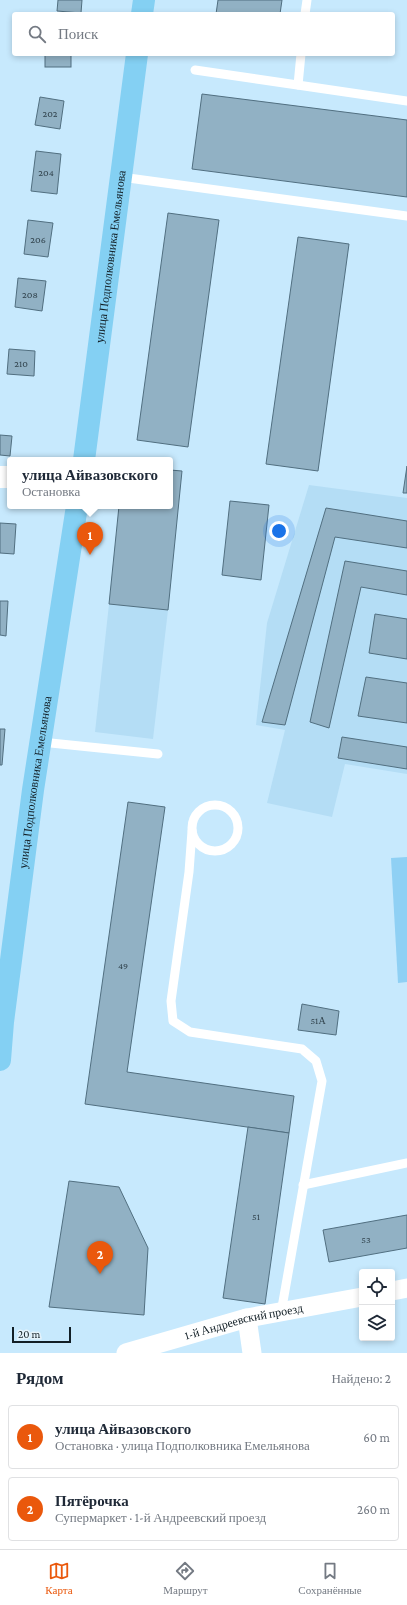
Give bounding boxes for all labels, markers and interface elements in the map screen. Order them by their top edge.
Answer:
search box [12,12,395,56]
icon: search [26,23,48,45]
text: Поиск [58,26,98,42]
house number: 202 [42,108,58,119]
house number: 204 [38,167,54,178]
street label: улица Подполковника Емельянова [92,169,129,344]
house number: 206 [30,234,46,245]
house number: 208 [22,289,38,300]
house number: 210 [14,358,28,369]
popup [7,457,173,509]
text: улица Айвазовского [22,467,158,483]
text: Остановка [22,484,80,499]
your location [269,521,289,541]
pin: 1 [77,522,103,555]
street label: улица Подполковника Емельянова [16,694,55,869]
house number: 49 [118,960,128,971]
house number: 51А [310,1015,326,1026]
house number: 51 [252,1211,260,1222]
house number: 53 [361,1234,371,1245]
pin: 2 [87,1241,113,1274]
map controls [359,1269,395,1341]
button: locate [359,1269,395,1305]
street label: 1-й Андреевский проезд [183,1301,304,1343]
button: layers [359,1305,395,1341]
scale bar [12,1325,71,1344]
text: 20 m [18,1328,40,1340]
text: Рядом [16,1369,64,1388]
text: Найдено: 2 [331,1371,391,1386]
text: улица Айвазовского [55,1421,191,1437]
text: 1 [28,1430,32,1445]
text: 60 m [363,1430,390,1445]
text: Остановка · улица Подполковника Емельянова [55,1438,310,1453]
text: Пятёрочка [55,1493,129,1509]
text: 2 [27,1502,33,1517]
text: 260 m [357,1502,390,1517]
text: Супермаркет · 1-й Андреевский проезд [55,1510,266,1525]
tab: Карта [45,1560,73,1596]
tab: Маршрут [163,1560,208,1596]
tab: Сохранённые [298,1560,362,1596]

